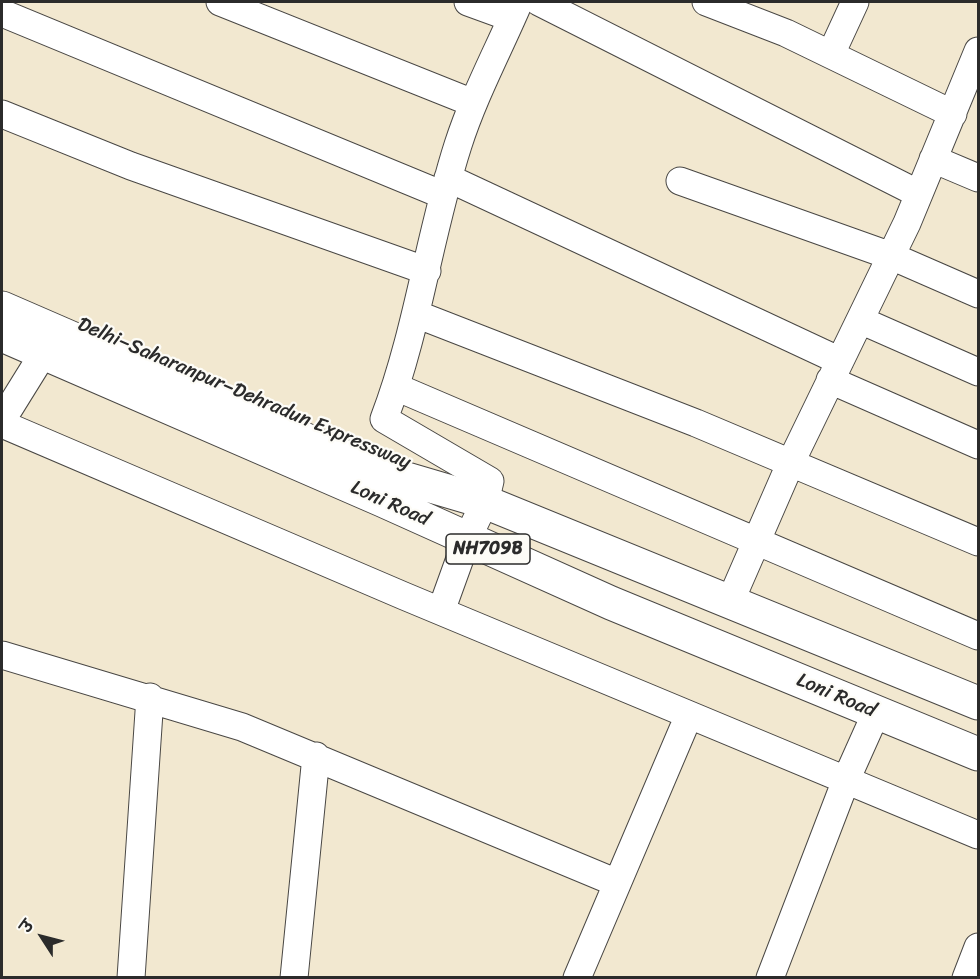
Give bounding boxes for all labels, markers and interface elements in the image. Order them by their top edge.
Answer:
street label: Delhi–Saharanpur–Dehradun Expressway [74,313,414,475]
street label: Loni Road [347,476,433,532]
road number: NH709B [446,534,530,564]
street label: Loni Road [793,669,879,723]
north arrow [12,907,72,967]
text: उ [12,913,42,939]

